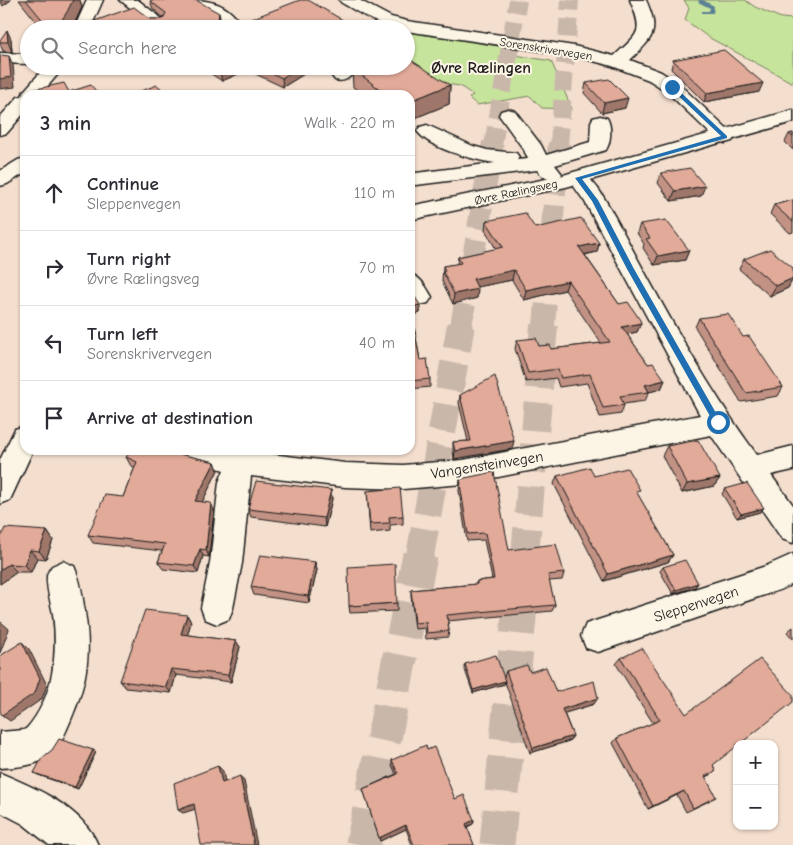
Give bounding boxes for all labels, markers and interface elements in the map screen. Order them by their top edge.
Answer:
search box [20,20,415,75]
icon: search [38,34,66,62]
street label: Sorenskrivervegen [499,35,593,63]
text: Search here [78,37,177,59]
district label: Øvre Rælingen [431,59,531,77]
route end [661,76,684,99]
text: 3 min [40,111,91,135]
text: Walk · 220 m [304,114,395,132]
text: Continue [87,173,159,195]
street label: Øvre Rælingsveg [473,176,559,208]
icon: ahead [40,179,68,207]
text: 110 m [354,184,395,202]
text: Sleppenvegen [87,195,181,213]
text: Turn right [87,248,171,270]
icon: right [40,254,68,282]
text: 70 m [359,259,395,277]
text: Øvre Rælingsveg [87,270,200,288]
text: Turn left [87,323,158,345]
icon: left [40,329,68,357]
text: 40 m [359,334,395,352]
text: Sorenskrivervegen [87,345,212,363]
icon: arrive [40,404,68,432]
text: Arrive at destination [87,407,253,429]
route start [707,411,730,434]
street label: Vangensteinvegen [430,447,544,483]
street label: Sleppenvegen [651,582,741,626]
map controls [733,740,778,830]
button: + [733,740,778,785]
button: − [733,785,778,830]

